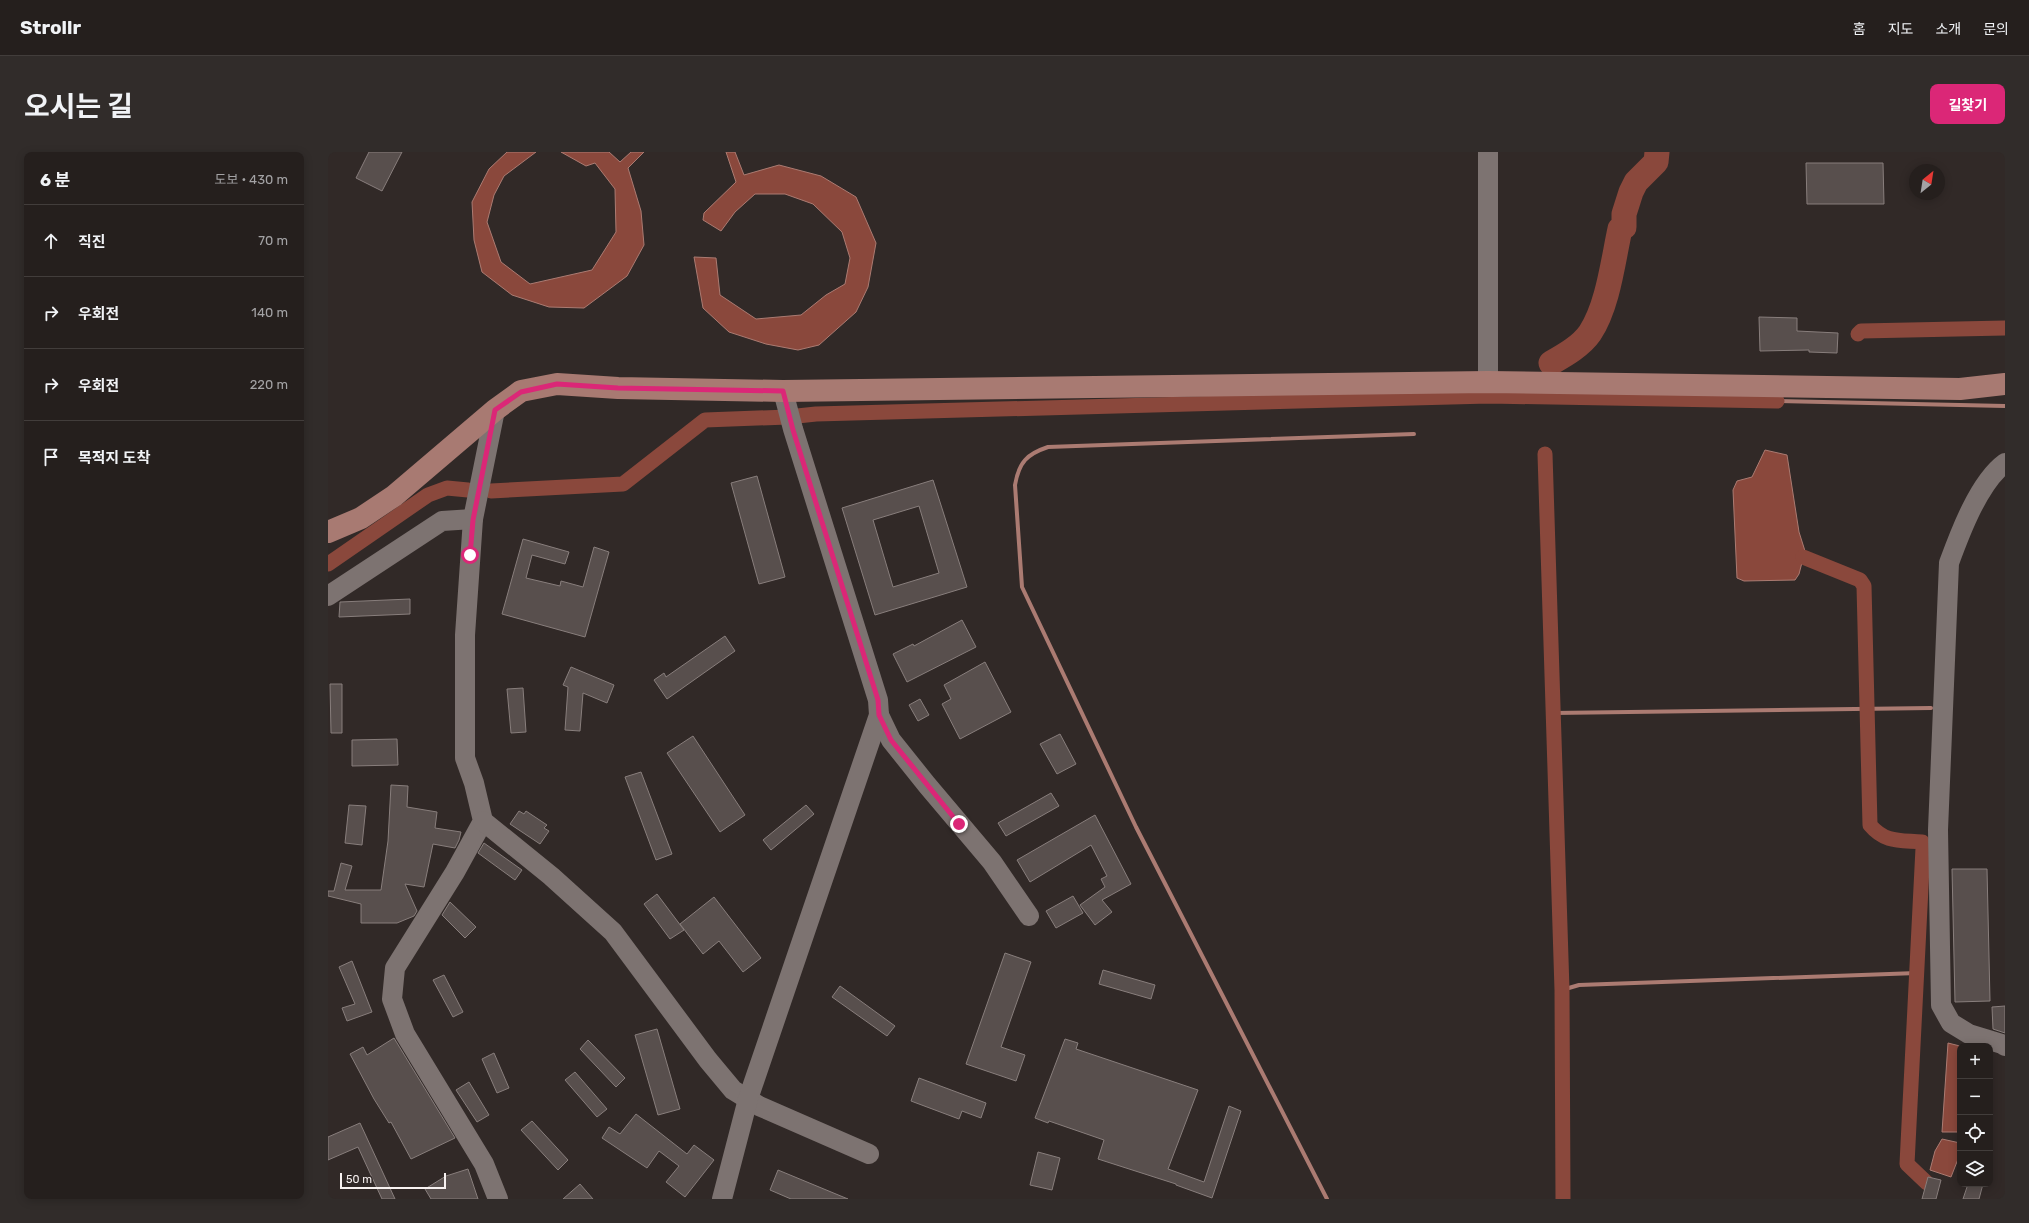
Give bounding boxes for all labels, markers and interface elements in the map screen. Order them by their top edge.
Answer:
text: Strollr [20,16,81,39]
text: 홈 [1853,21,1866,38]
text: 지도 [1888,21,1913,38]
text: 소개 [1935,21,1961,38]
text: 문의 [1983,21,2009,38]
button: 길찾기 [1930,84,2005,124]
text: 오시는 길 [24,90,133,123]
north arrow [1909,164,1945,200]
text: 6 분 [40,170,70,190]
text: 도보 · 430 m [215,172,288,187]
icon: ahead [40,230,62,252]
text: 직진 [78,233,106,251]
text: 70 m [258,233,288,248]
icon: right [40,302,62,324]
text: 우회전 [78,305,119,323]
text: 140 m [251,305,288,320]
icon: right [40,374,62,396]
text: 우회전 [78,377,119,395]
text: 220 m [250,377,288,392]
icon: arrive [40,446,62,468]
text: 목적지 도착 [78,449,150,467]
route start [461,546,479,564]
route end [950,815,968,833]
map controls [1957,1043,1993,1187]
button: + [1957,1043,1993,1079]
button: − [1957,1079,1993,1115]
button: locate [1957,1115,1993,1151]
button: layers [1957,1151,1993,1187]
scale bar [340,1171,446,1190]
text: 50 m [346,1173,372,1186]

